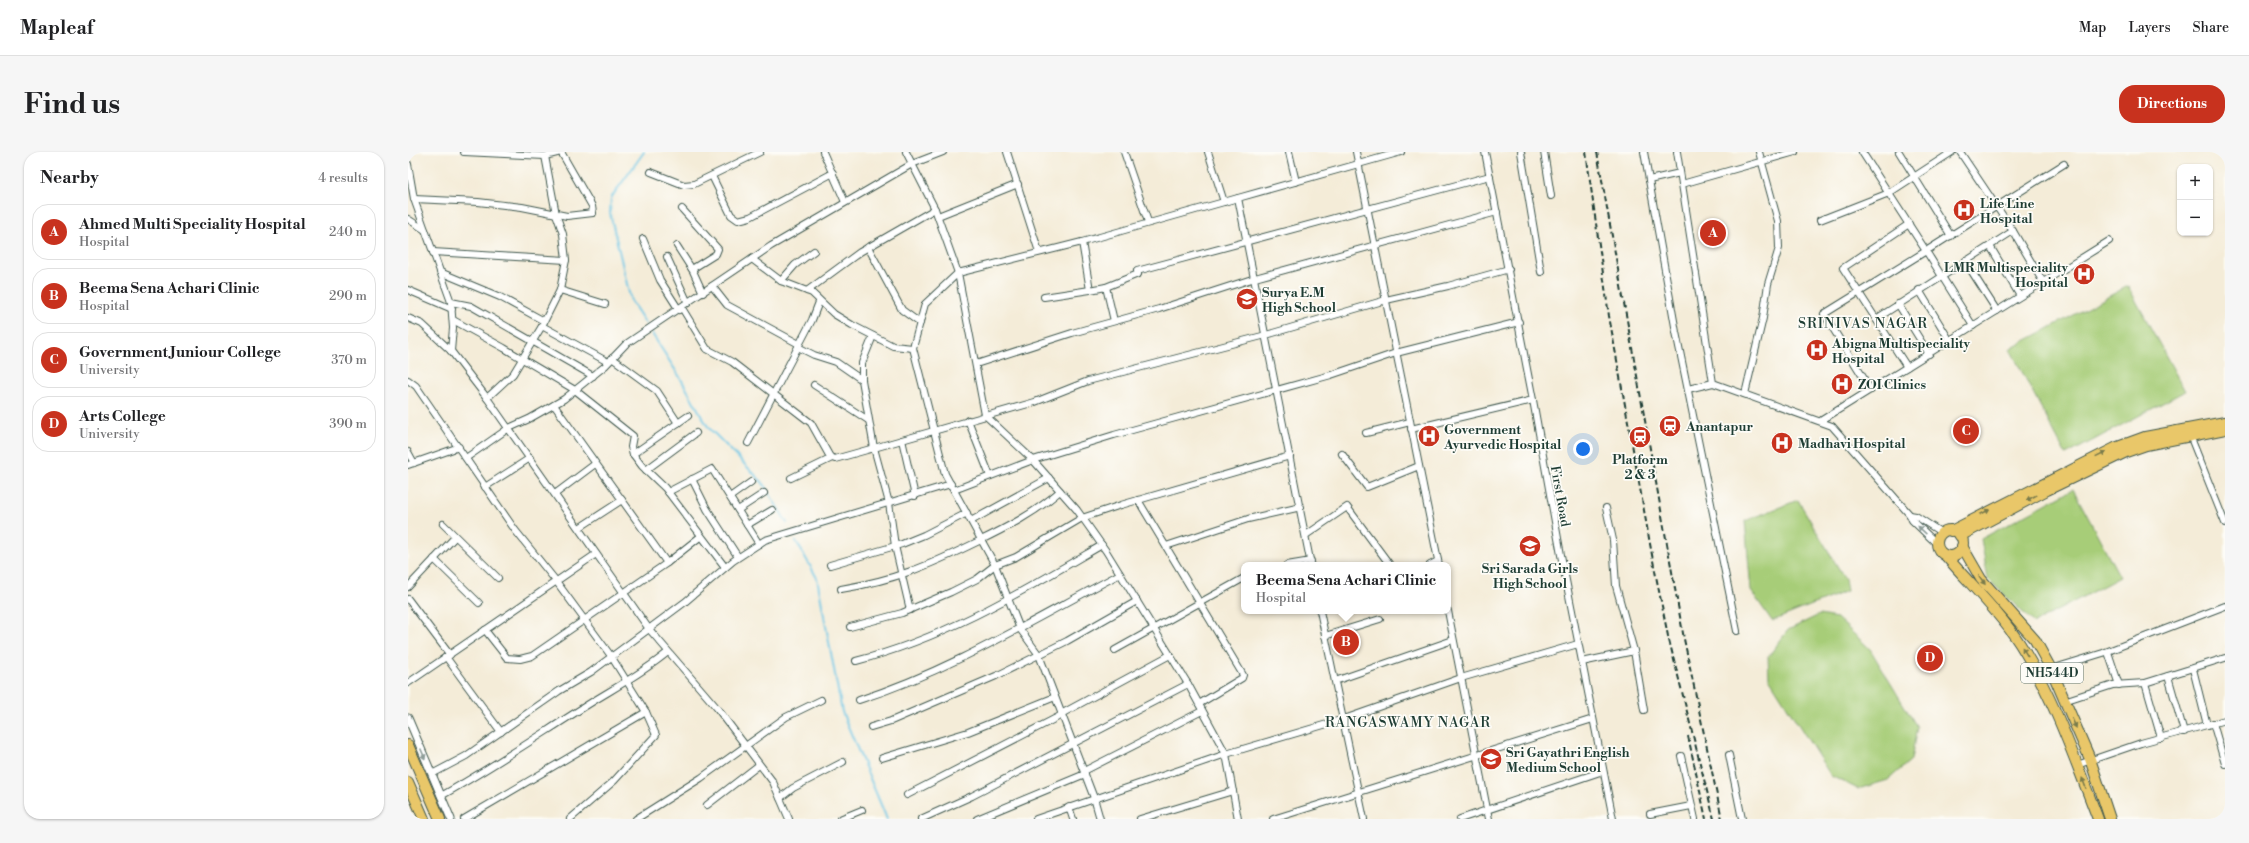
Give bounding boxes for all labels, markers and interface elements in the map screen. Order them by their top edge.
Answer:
text: Mapleaf [20,16,93,40]
text: Map [2079,19,2106,37]
text: Layers [2128,19,2171,37]
text: Share [2193,19,2229,37]
button: Directions [2119,85,2225,123]
text: Find us [24,87,120,122]
map controls [2177,164,2213,236]
button: + [2177,164,2213,200]
text: Nearby [40,167,99,189]
text: 4 results [318,170,368,186]
place label: Life Line Hospital [1980,196,2034,227]
hospital icon: Life Line Hospital [1951,197,1977,223]
button: − [2177,200,2213,236]
text: Ahmed Multi Speciality Hospital [79,215,306,234]
pin: A [1700,218,1726,248]
text: A [49,224,59,240]
text: 240 m [329,224,367,240]
text: Hospital [79,234,129,250]
place label: LMR Multispeciality Hospital [1944,260,2069,291]
hospital icon: LMR Multispeciality Hospital [2071,261,2097,287]
text: Beema Sena Achari Clinic [79,279,260,298]
place label: Surya E.M High School [1262,285,1337,316]
school or university icon: Surya E.M High School [1234,286,1260,312]
text: B [49,288,59,304]
text: 290 m [329,288,367,304]
text: Hospital [79,298,129,314]
district label: SRINIVAS NAGAR [1798,315,1928,333]
place label: Abigna Multispeciality Hospital [1831,336,1970,367]
hospital icon: Abigna Multispeciality Hospital [1804,337,1830,363]
text: Government Juniour College [79,343,281,362]
text: C [49,352,59,368]
text: 370 m [331,352,367,368]
text: University [79,362,140,378]
hospital icon: ZOI Clinics [1829,371,1855,397]
place label: ZOI Clinics [1858,377,1926,393]
text: Arts College [79,407,166,426]
station icon: Anantapur [1657,413,1683,439]
text: D [49,416,59,432]
text: 390 m [329,416,367,432]
pin: C [1953,416,1979,446]
place label: Anantapur [1685,419,1754,435]
place label: Government Ayurvedic Hospital [1443,422,1562,453]
hospital icon: Government Ayurvedic Hospital [1416,423,1442,449]
station icon: Platform 2 & 3 [1627,424,1653,450]
text: University [79,426,140,442]
hospital icon: Madhavi Hospital [1769,430,1795,456]
place label: Madhavi Hospital [1798,436,1906,452]
your location [1573,439,1593,459]
one-way arrow [2096,451,2107,457]
place label: Platform 2 & 3 [1612,452,1668,483]
street label: First Road [1547,464,1573,528]
one-way arrow [2026,495,2037,501]
one-way arrow [1979,509,1991,515]
one-way arrow [1917,525,1927,535]
school or university icon: Sri Sarada Girls High School [1517,533,1543,559]
place label: Sri Sarada Girls High School [1482,561,1579,592]
popup [1241,562,1451,614]
text: Beema Sena Achari Clinic [1256,571,1436,590]
one-way arrow [1978,574,1986,585]
text: Hospital [1256,590,1306,606]
pin: B [1333,627,1359,657]
pin: D [1917,643,1943,673]
one-way arrow [2021,646,2028,658]
road number: NH544D [2021,663,2083,683]
district label: RANGASWAMY NAGAR [1325,714,1491,732]
one-way arrow [2071,717,2077,729]
place label: Sri Gayathri English Medium School [1506,745,1630,776]
school or university icon: Sri Gayathri English Medium School [1478,746,1504,772]
one-way arrow [420,748,427,760]
one-way arrow [2080,776,2086,788]

